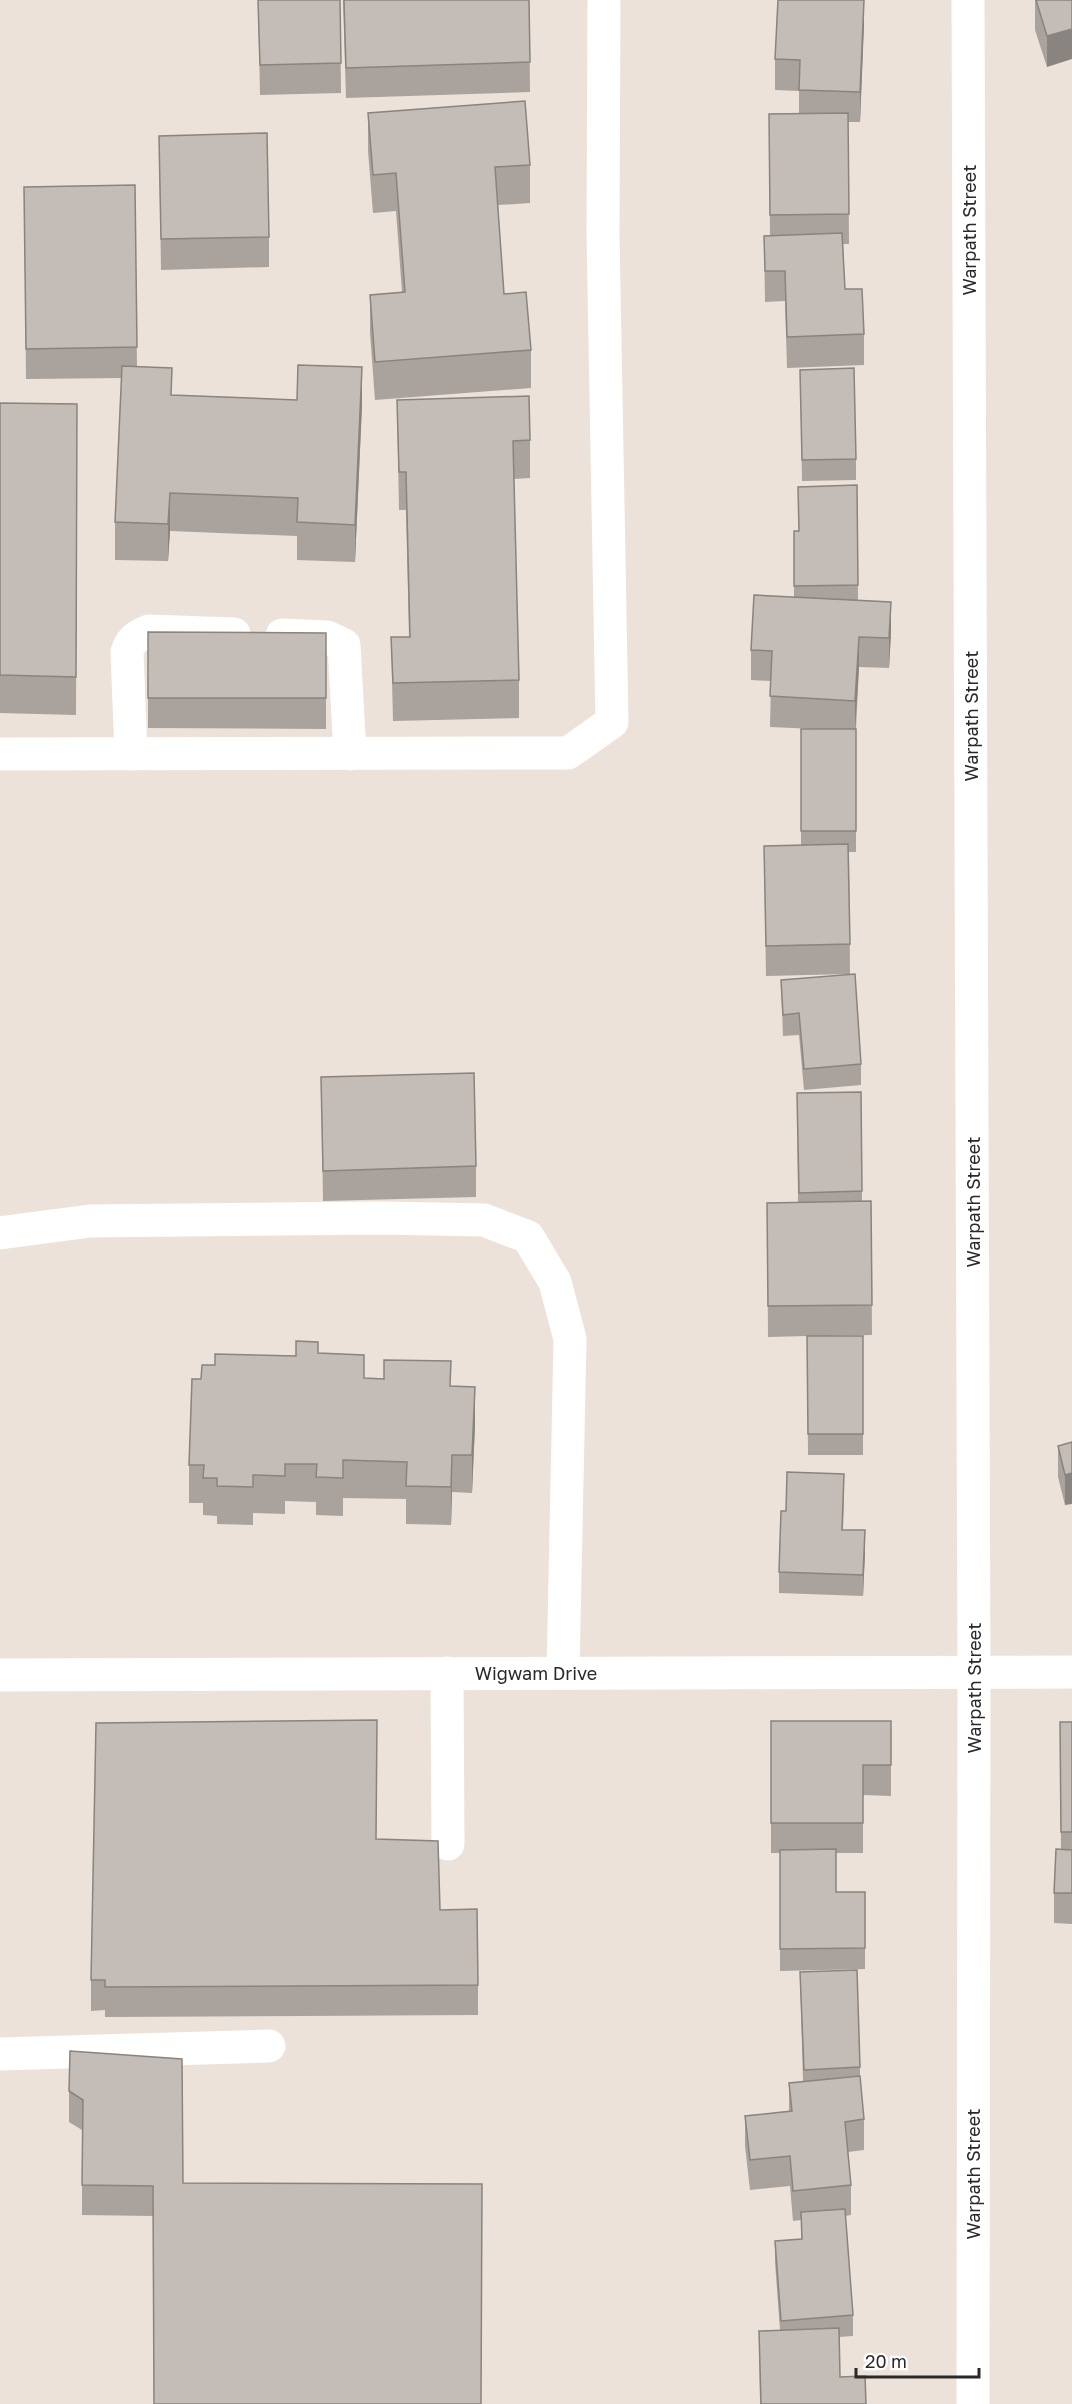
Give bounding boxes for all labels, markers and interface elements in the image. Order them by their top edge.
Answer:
street label: Warpath Street [958,165,980,295]
street label: Warpath Street [960,651,982,781]
street label: Warpath Street [962,1137,984,1267]
street label: Warpath Street [963,1623,985,1753]
street label: Wigwam Drive [475,1662,597,1684]
street label: Warpath Street [962,2109,984,2239]
scale bar [856,2341,979,2379]
text: 20 m [865,2350,907,2372]

